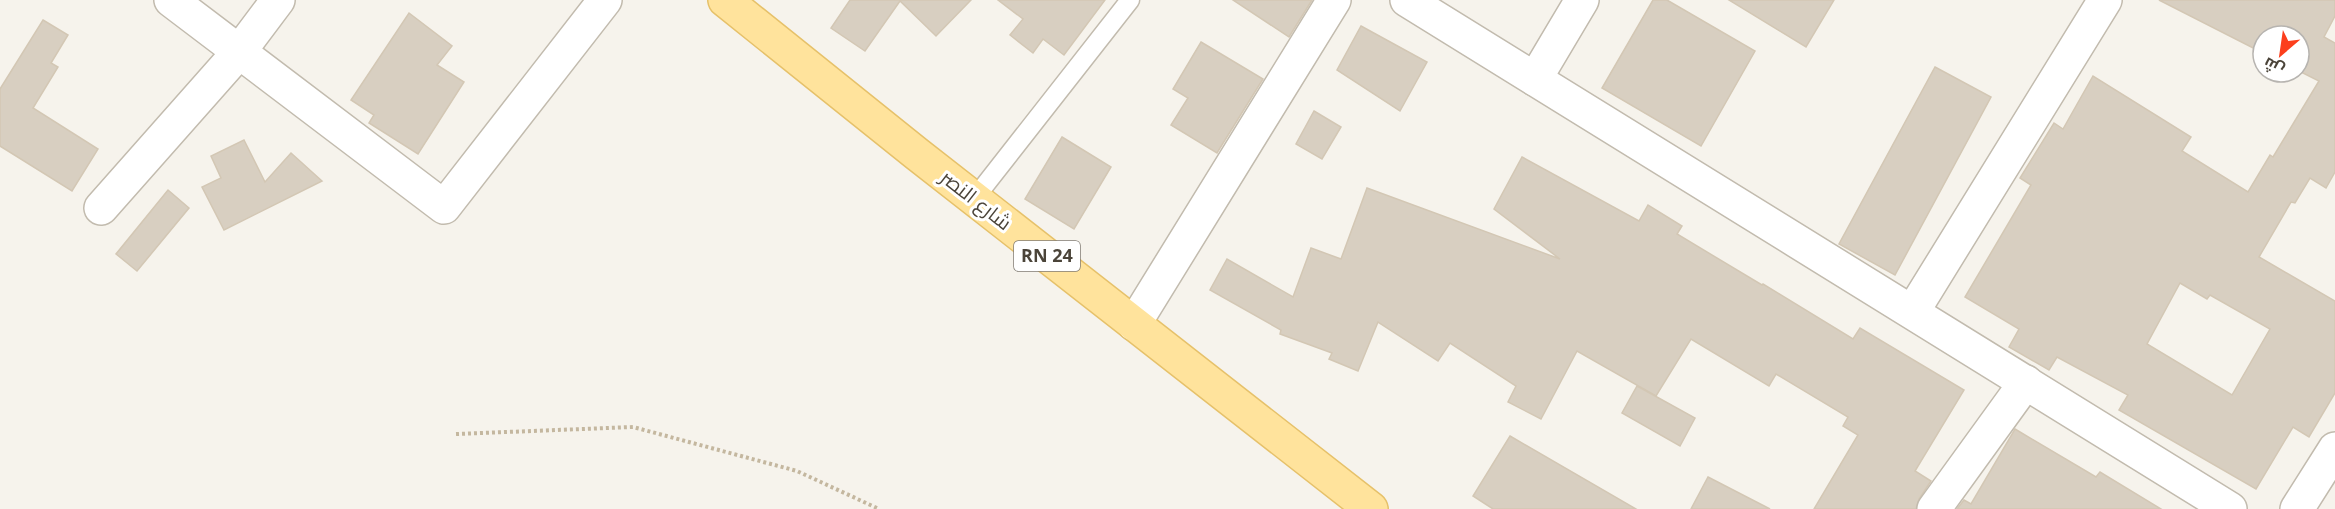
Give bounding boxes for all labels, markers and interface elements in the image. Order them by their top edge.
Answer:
north arrow [2251,24,2311,84]
text: ش [2259,53,2288,82]
street label: شارع النصر [934,163,1017,237]
road number: RN 24 [1014,241,1080,271]

